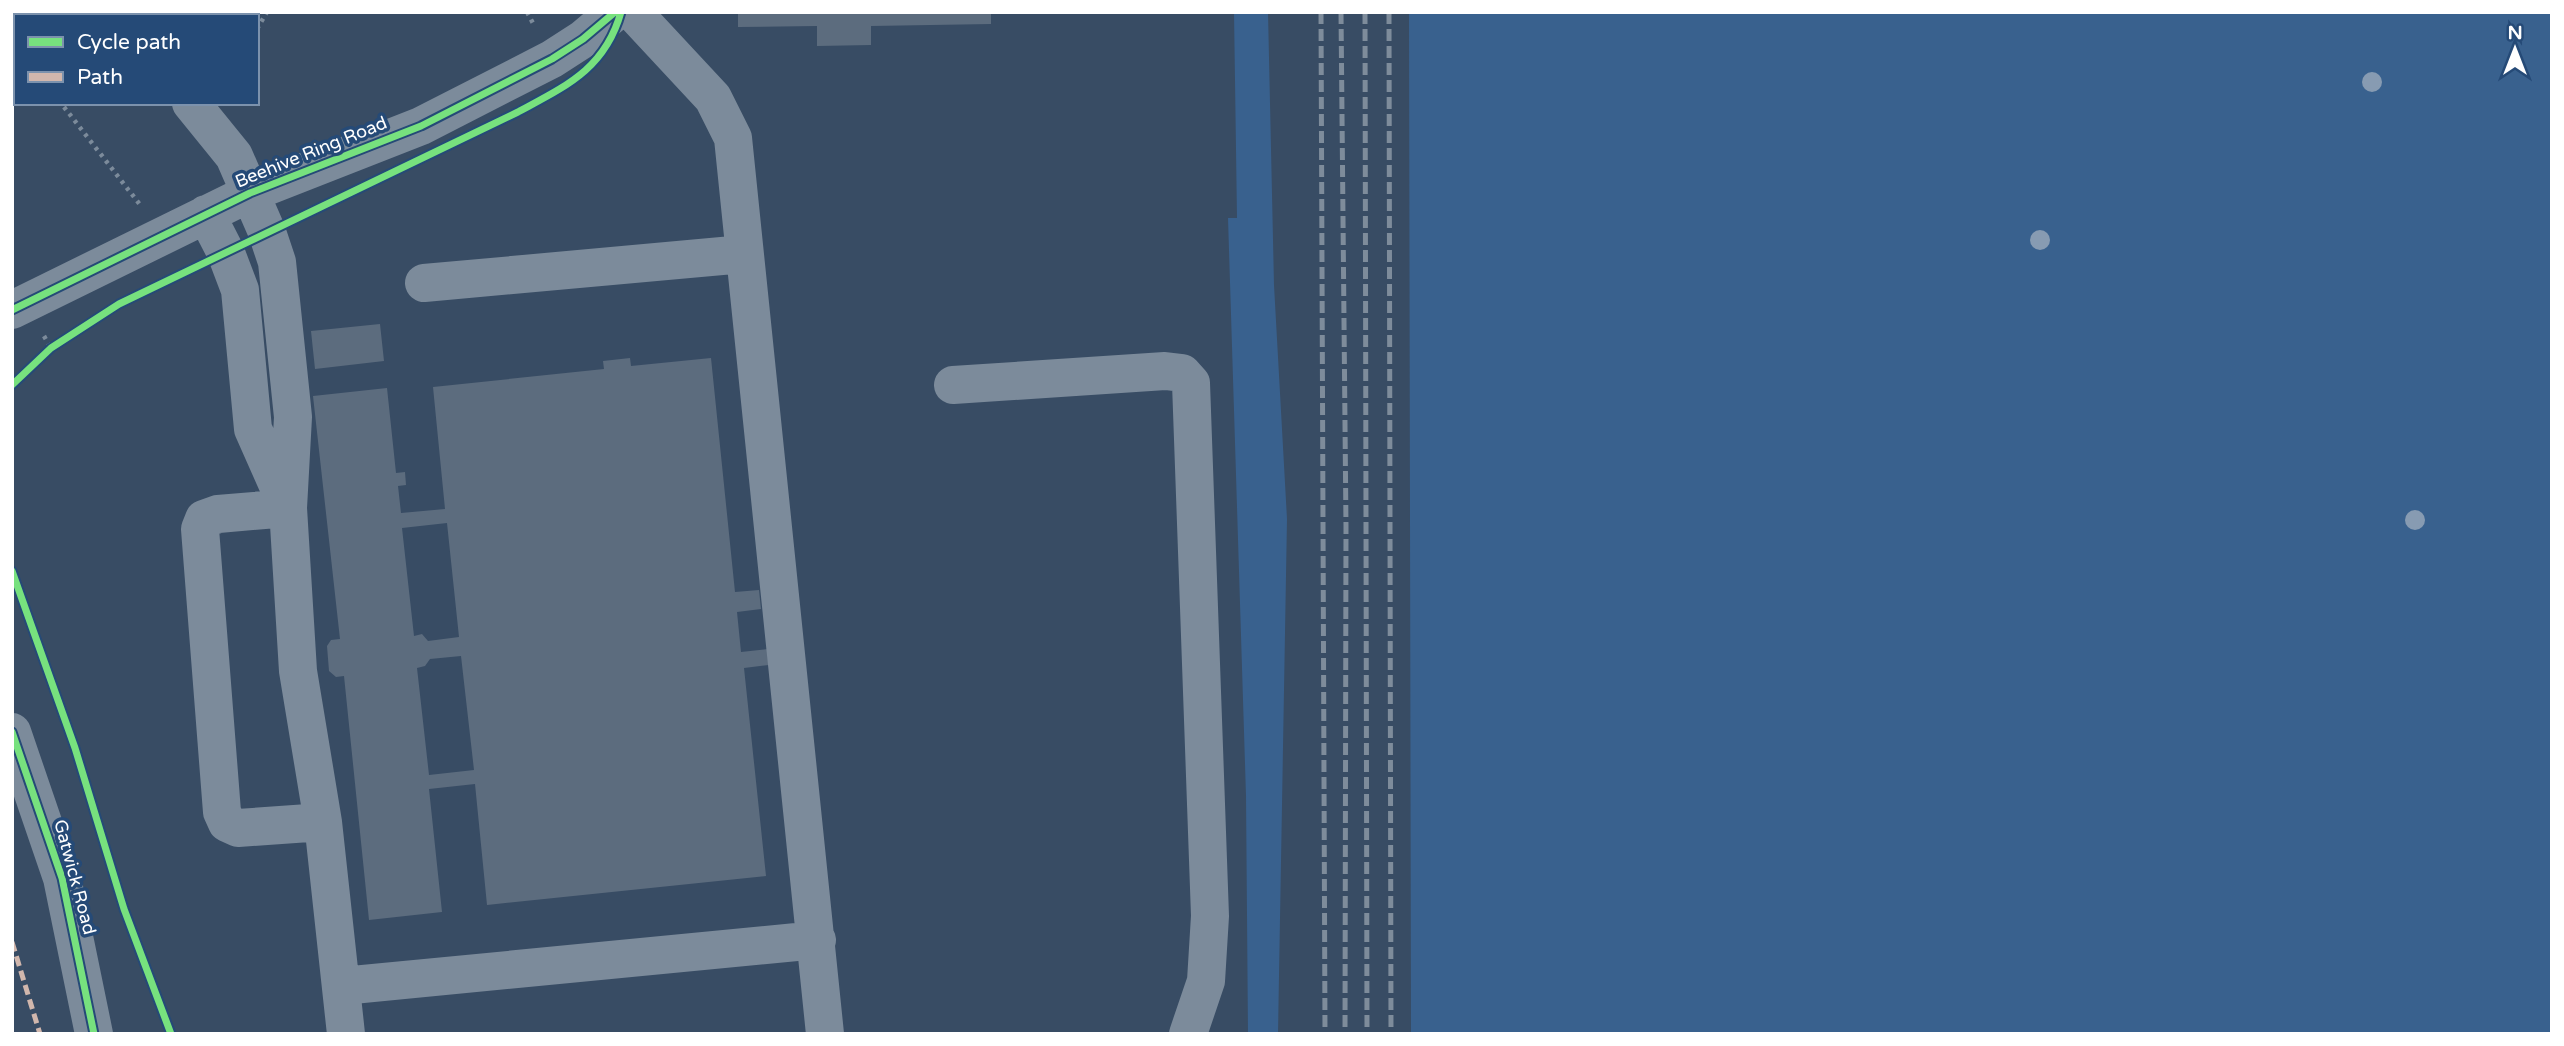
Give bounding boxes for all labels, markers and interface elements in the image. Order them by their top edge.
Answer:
legend [14,14,259,105]
north arrow [2480,14,2550,84]
text: N [2507,22,2523,44]
text: Cycle path [77,30,181,55]
text: Path [77,65,123,90]
street label: Beehive Ring Road [232,111,390,193]
street label: Gatwick Road [49,817,101,937]

